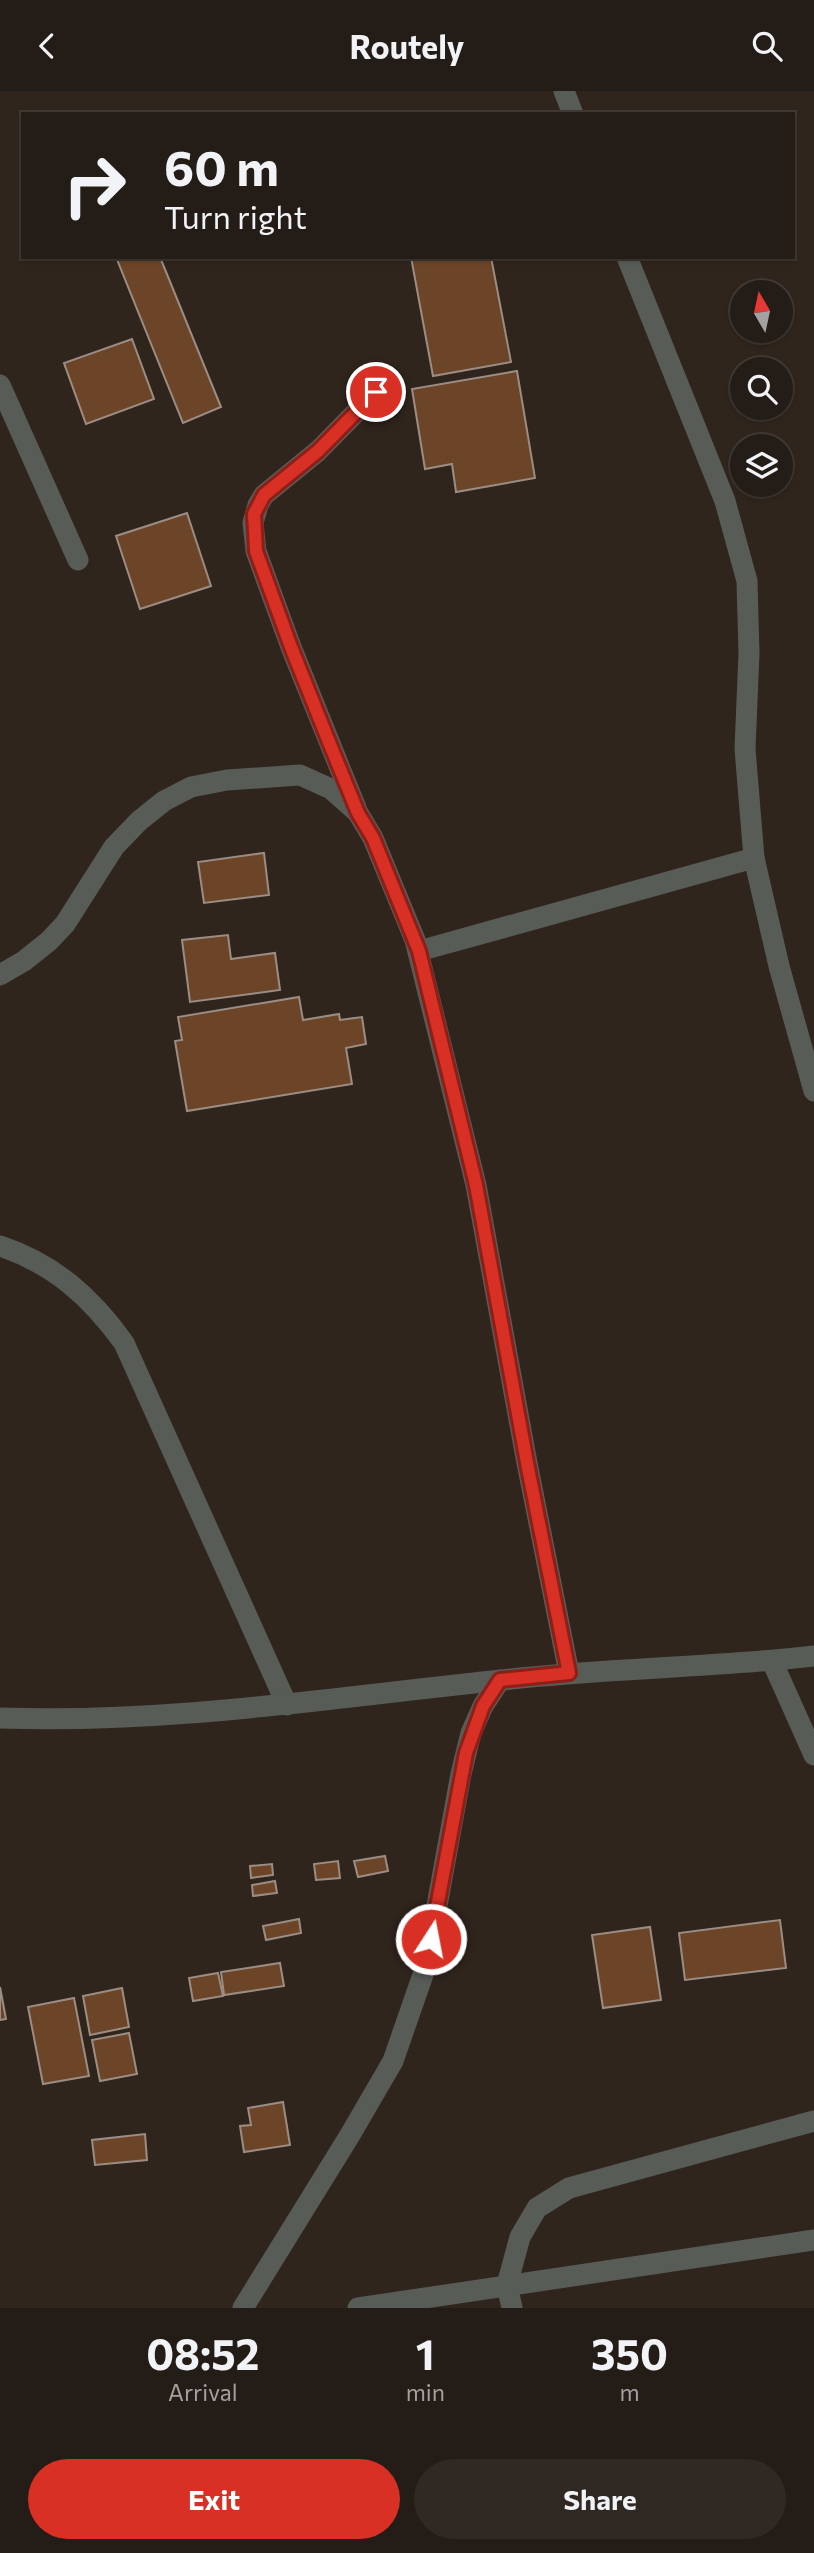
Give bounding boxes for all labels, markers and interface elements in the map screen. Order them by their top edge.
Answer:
text: Routely [350,26,464,66]
icon: back [28,27,66,65]
icon: search [748,27,786,65]
text: 60 m [164,136,279,196]
icon: right [49,140,140,231]
text: Turn right [164,196,307,236]
north arrow [730,280,793,343]
map controls [730,280,793,497]
button: search [730,357,793,420]
pin [346,362,406,422]
icon: arrive [357,373,395,411]
button: layers [730,434,793,497]
position arrow [394,1902,468,1976]
text: 08:52 [146,2327,260,2379]
text: 1 [416,2327,435,2379]
text: 350 [591,2327,668,2379]
text: Arrival [168,2378,238,2406]
text: min [406,2378,445,2406]
text: m [619,2378,639,2406]
button: Exit [28,2459,400,2539]
button: Share [414,2459,786,2539]

